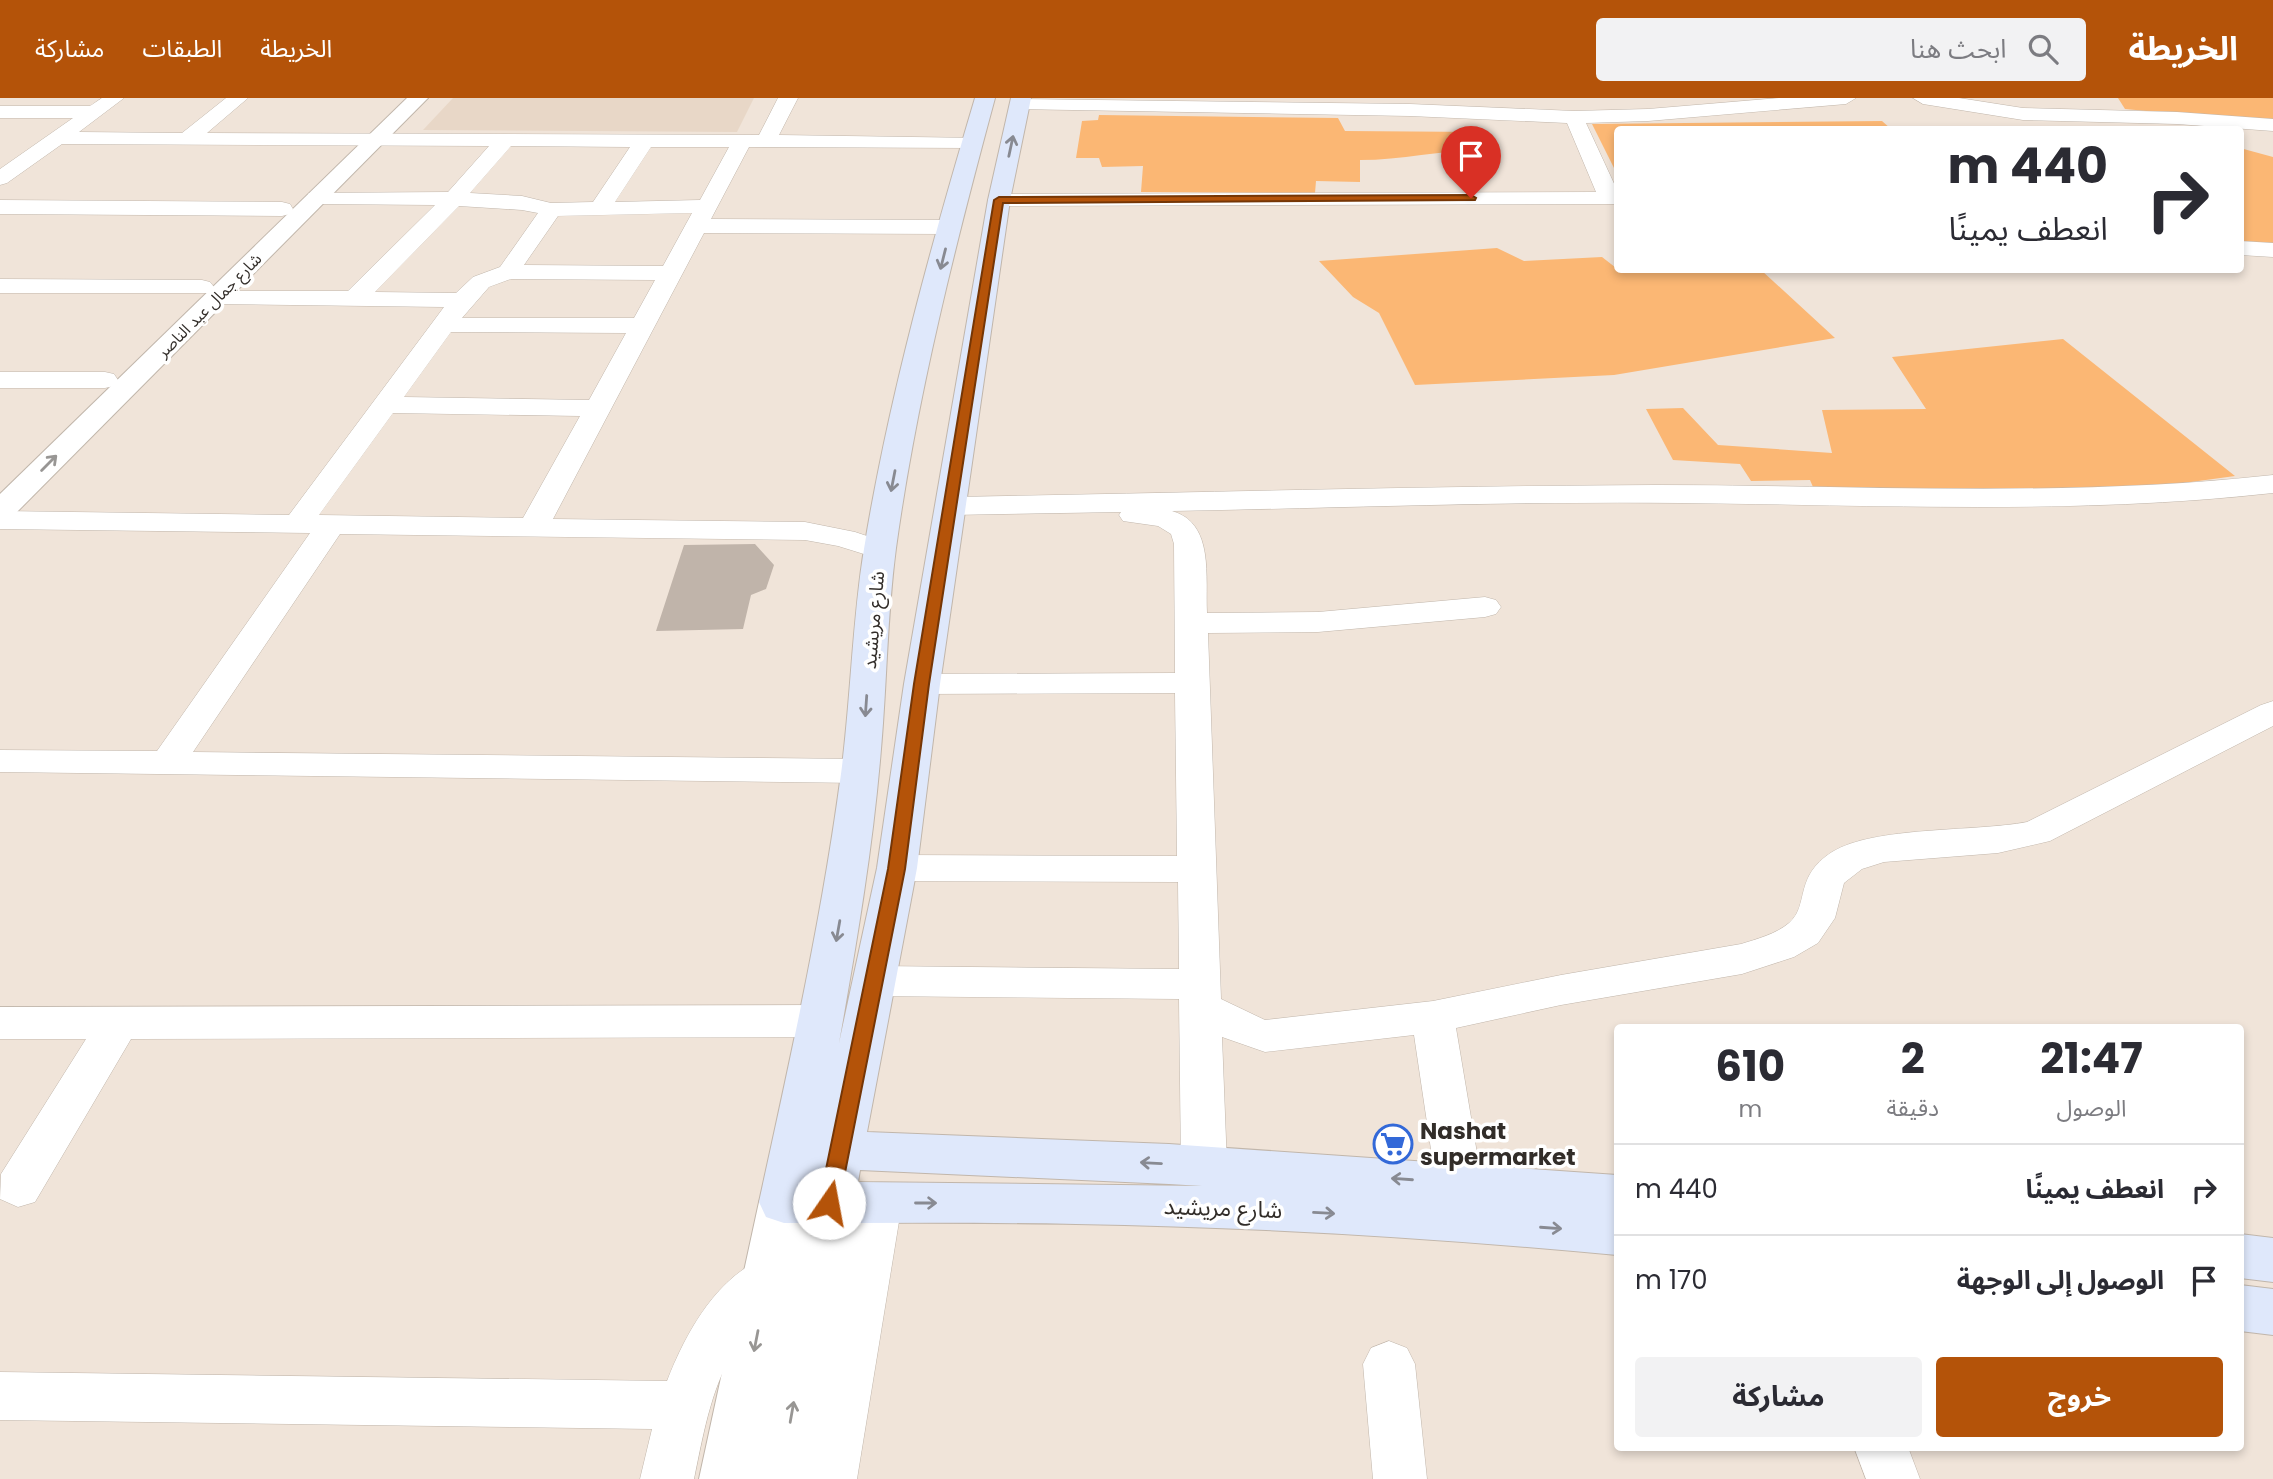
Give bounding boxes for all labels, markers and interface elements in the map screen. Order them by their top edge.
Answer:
search box [1596,18,2086,81]
text: الخريطة [2128,25,2238,72]
icon: search [2024,30,2062,68]
text: ابحث هنا [1910,31,2006,67]
text: مشاركة [35,32,104,65]
text: الطبقات [142,32,222,65]
text: الخريطة [260,32,332,65]
pin [1441,126,1501,198]
text: 440 m [1947,132,2108,200]
one-way arrow [1004,135,1018,158]
icon: arrive [1452,137,1490,175]
icon: right [2132,154,2223,245]
text: انعطف يمينًا [1948,206,2108,251]
one-way arrow [936,247,949,270]
street label: شارع جمال عبد الناصر [151,248,267,364]
one-way arrow [40,455,57,472]
one-way arrow [886,469,900,492]
street label: شارع مريشيد [856,570,891,670]
one-way arrow [859,694,872,717]
one-way arrow [830,919,844,942]
text: 2 [1901,1029,1925,1088]
text: 21:47 [2040,1029,2143,1088]
text: 610 [1715,1037,1785,1096]
text: دقيقة [1886,1092,1939,1124]
text: الوصول [2056,1092,2126,1124]
text: m [1738,1093,1762,1125]
place label: Nashat supermarket [1420,1115,1576,1173]
supermarket icon: Nashat supermarket [1372,1123,1414,1165]
one-way arrow [1140,1156,1163,1169]
position arrow [792,1166,866,1240]
text: 440 m [1635,1171,1718,1207]
text: انعطف يمينًا [2026,1171,2164,1207]
icon: right [2185,1171,2223,1209]
one-way arrow [1391,1172,1414,1185]
street label: شارع مريشيد [1163,1190,1283,1227]
one-way arrow [914,1196,937,1210]
one-way arrow [1313,1206,1336,1219]
one-way arrow [1540,1221,1563,1234]
text: 170 m [1635,1262,1708,1298]
text: الوصول إلى الوجهة [1957,1262,2164,1298]
icon: arrive [2185,1262,2223,1300]
one-way arrow [749,1329,762,1352]
button: مشاركة [1635,1357,1922,1437]
button: خروج [1936,1357,2223,1437]
one-way arrow [786,1401,799,1424]

